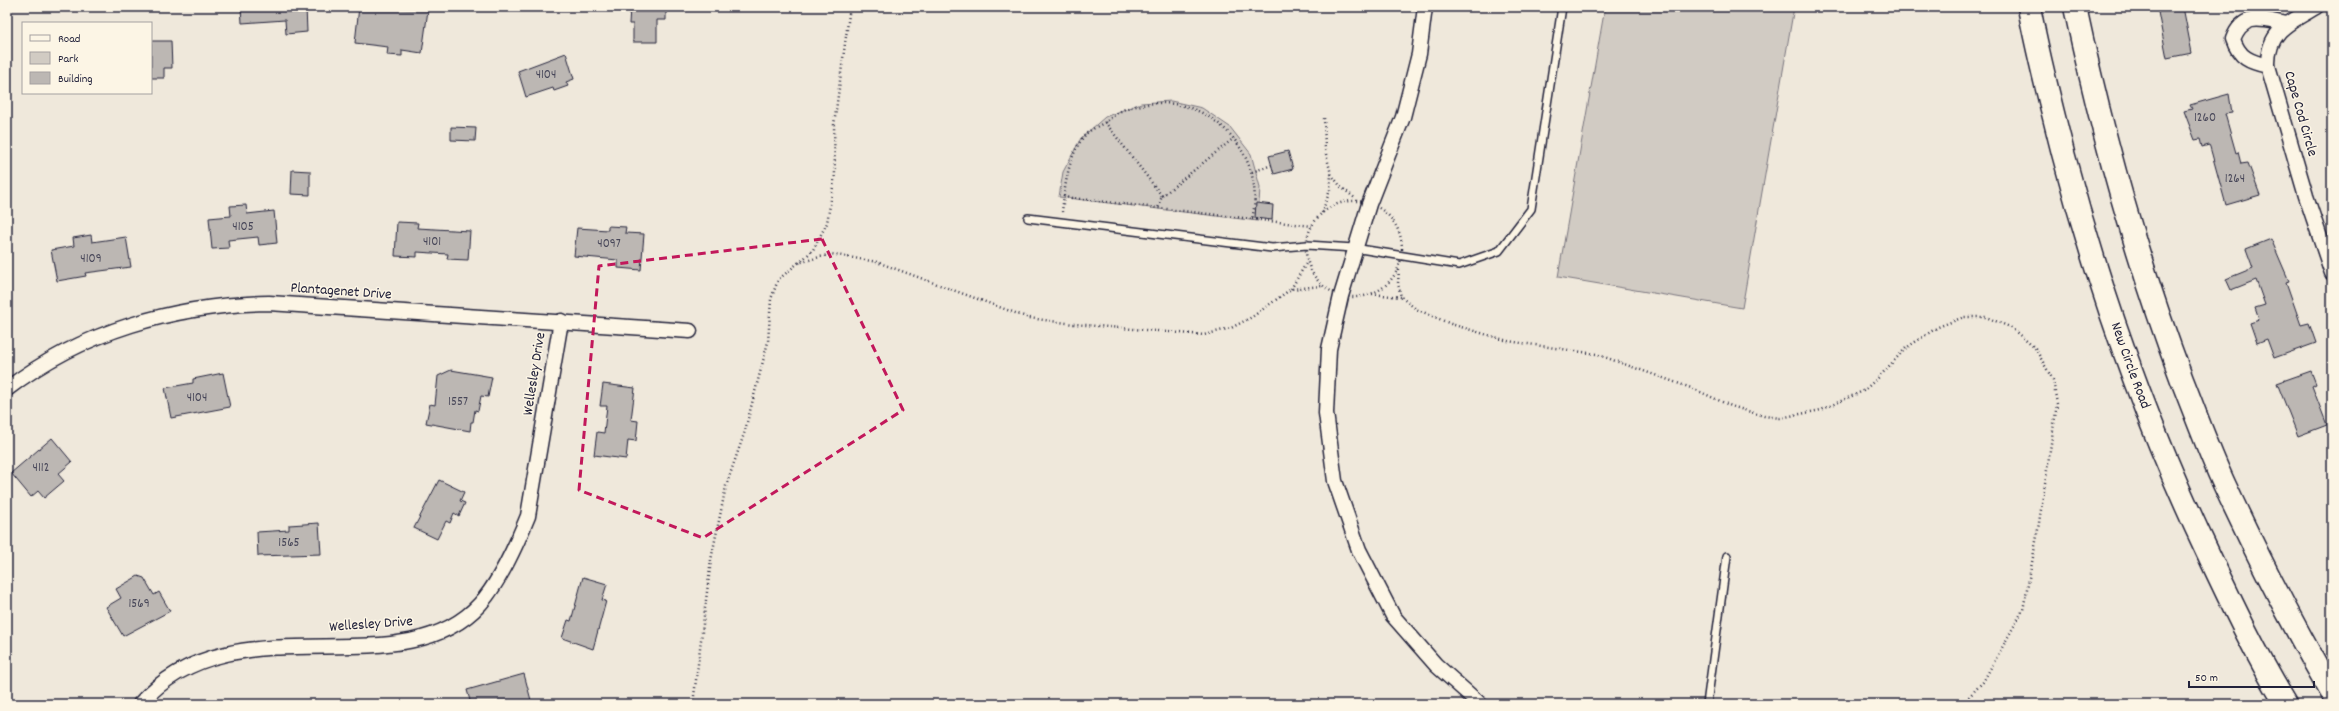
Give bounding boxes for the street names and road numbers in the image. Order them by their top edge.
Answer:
street label: Cape Cod Circle [2277,69,2323,160]
street label: Plantagenet Drive [290,277,393,307]
street label: New Circle Road [2104,320,2156,412]
street label: Wellesley Drive [518,330,552,417]
street label: Wellesley Drive [328,611,414,639]

